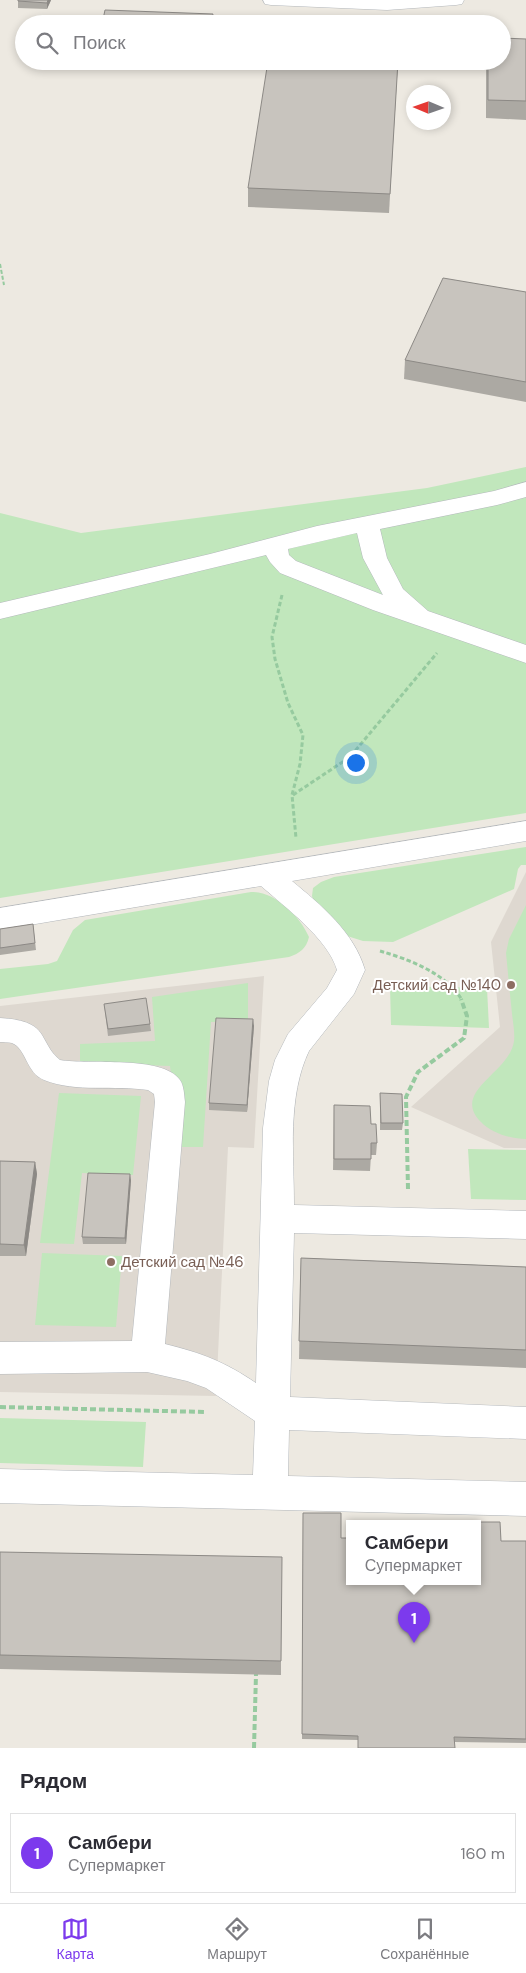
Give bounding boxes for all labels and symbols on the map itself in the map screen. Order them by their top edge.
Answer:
north arrow [406,85,451,130]
your location [343,750,369,776]
place label: Детский сад №140 [373,975,501,995]
marker: Детский сад №140 [505,979,517,991]
place label: Детский сад №46 [121,1252,244,1272]
marker: Детский сад №46 [105,1256,117,1268]
pin: 1 [398,1602,430,1643]

